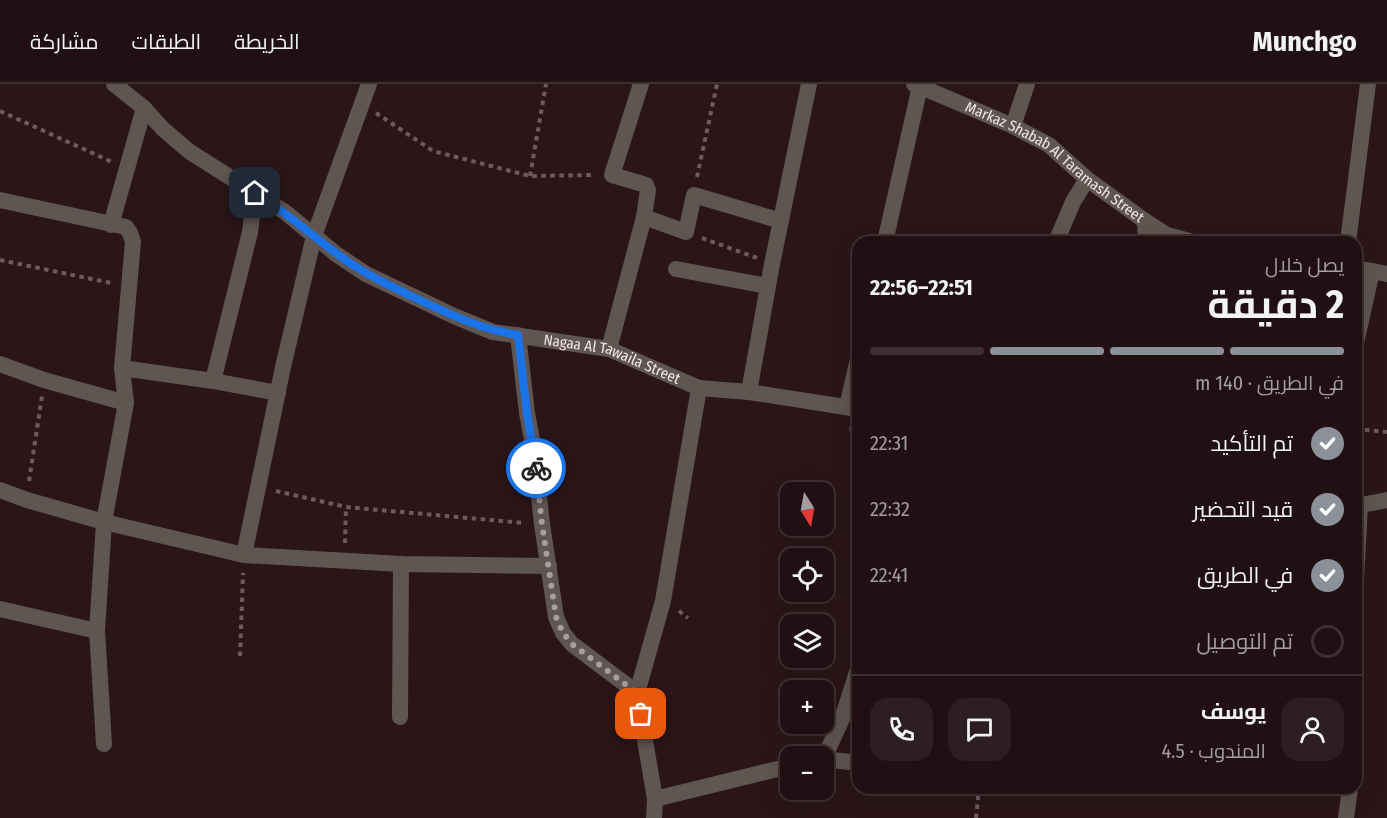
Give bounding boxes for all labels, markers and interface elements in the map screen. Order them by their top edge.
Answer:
text: Munchgo [1253,25,1357,58]
text: مشاركة [30,29,99,55]
text: الطبقات [132,29,201,55]
text: الخريطة [234,29,300,55]
street label: Markaz Shabab Al Taramash Street [962,98,1148,226]
pin [229,167,280,218]
icon: home [238,176,271,209]
text: يصل خلال [1265,253,1344,277]
text: 22:51–22:56 [870,274,973,301]
text: 2 دقيقة [1208,282,1344,328]
street label: Nagaa Al Tawaila Street [542,331,683,388]
text: في الطريق · 140 m [1195,371,1344,395]
icon: check [1311,427,1344,460]
text: تم التأكيد [1211,430,1293,457]
text: 22:31 [870,431,908,455]
courier [506,438,566,498]
icon: bike [520,452,553,485]
north arrow [780,482,834,536]
map controls [780,482,834,800]
icon: check [1311,493,1344,526]
text: قيد التحضير [1193,496,1293,523]
text: 22:32 [870,497,910,521]
button: locate [780,548,834,602]
icon: check [1311,559,1344,592]
text: في الطريق [1197,562,1293,589]
text: 22:41 [870,563,908,587]
button: layers [780,614,834,668]
text: تم التوصيل [1196,628,1293,655]
button: + [780,680,834,734]
pin [615,688,666,739]
icon: bag [624,697,657,730]
button: phone [870,698,933,761]
button: chat [948,698,1011,761]
text: يوسف [1201,698,1266,725]
button: person [1281,698,1344,761]
text: المندوب · 4.5 [1161,739,1266,763]
button: − [780,746,834,800]

